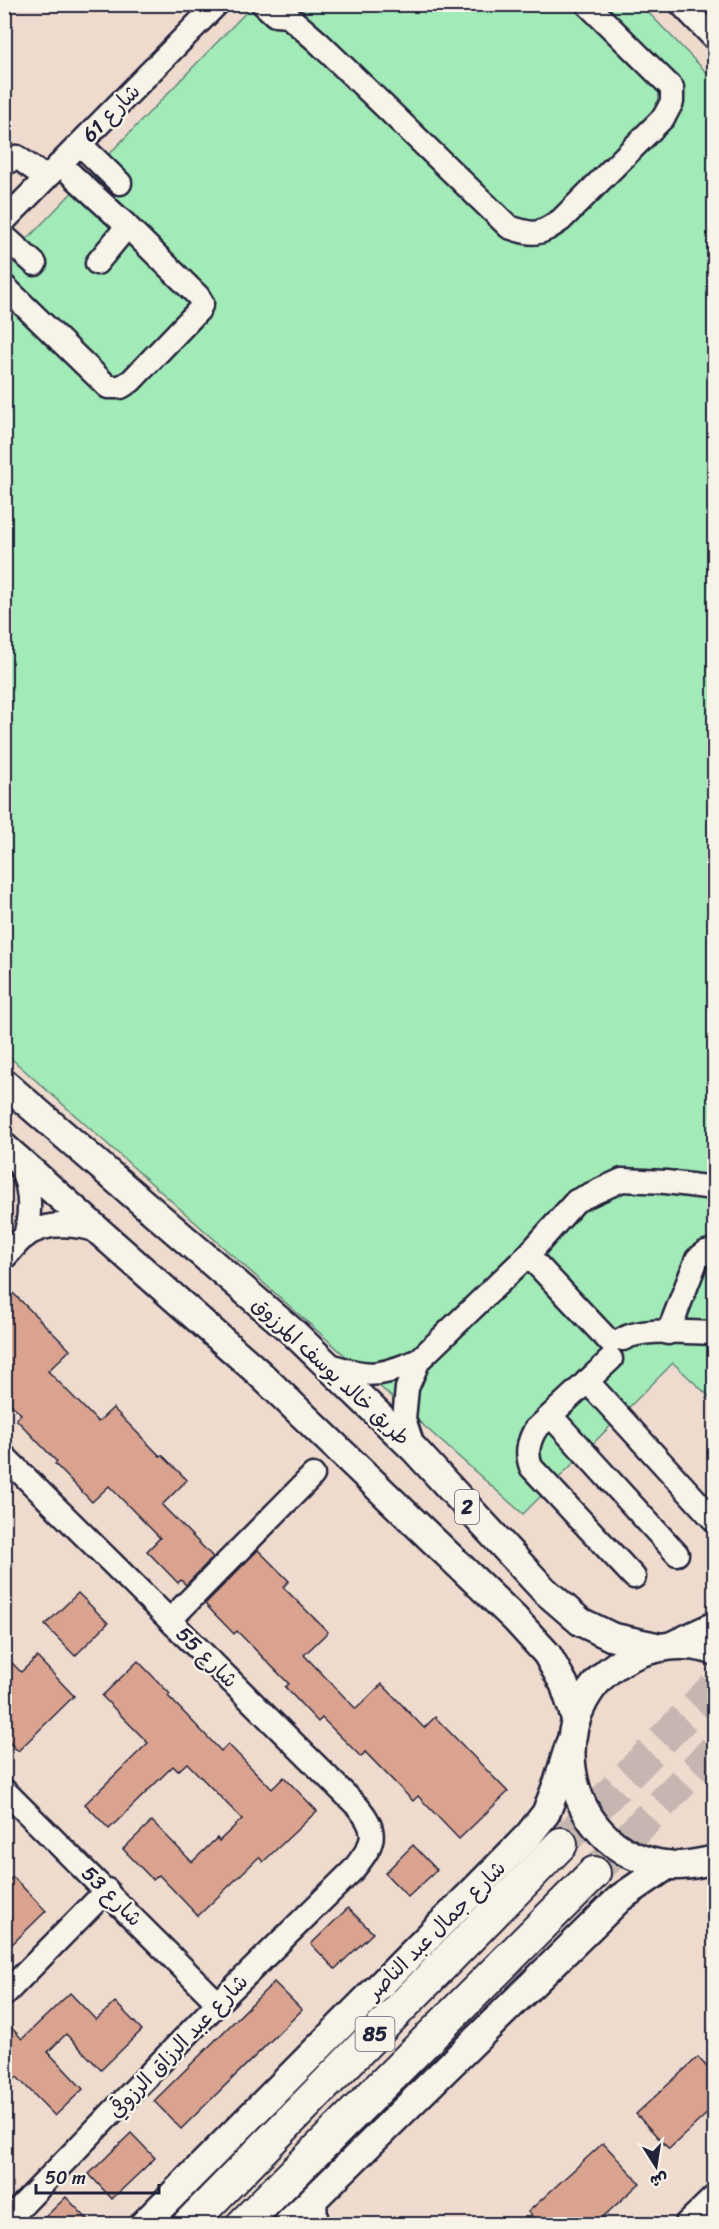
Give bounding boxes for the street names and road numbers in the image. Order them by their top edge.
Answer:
street label: شارع 61 [72,74,150,152]
street label: طريق خالد يوسف المرزوق [243,1287,419,1455]
road number: 2 [455,1490,479,1524]
street label: شارع 55 [166,1616,248,1698]
street label: شارع جمال عبد الناصر [355,1851,515,2011]
street label: شارع 53 [72,1856,152,1936]
street label: شارع عبد الرزاق الرزوقي [98,1965,258,2127]
road number: 85 [356,2017,394,2051]

